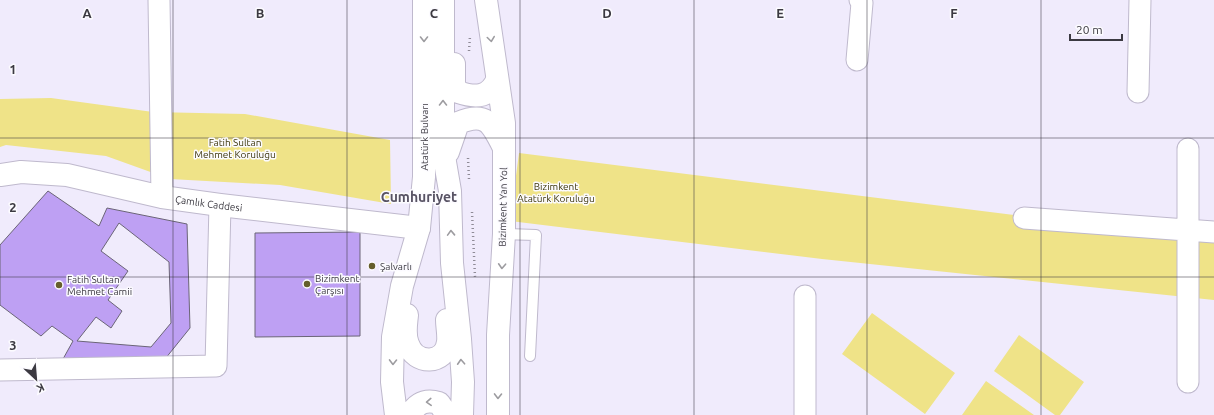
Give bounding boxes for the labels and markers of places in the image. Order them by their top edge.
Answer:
marker: Şalvarlı [367,261,377,271]
place label: Şalvarlı [380,261,412,272]
place label: Bizimkent Çarşısı [315,273,360,296]
place label: Fatih Sultan Mehmet Camii [67,274,132,297]
marker: Bizimkent Çarşısı [302,279,312,289]
marker: Fatih Sultan Mehmet Camii [54,280,64,290]

